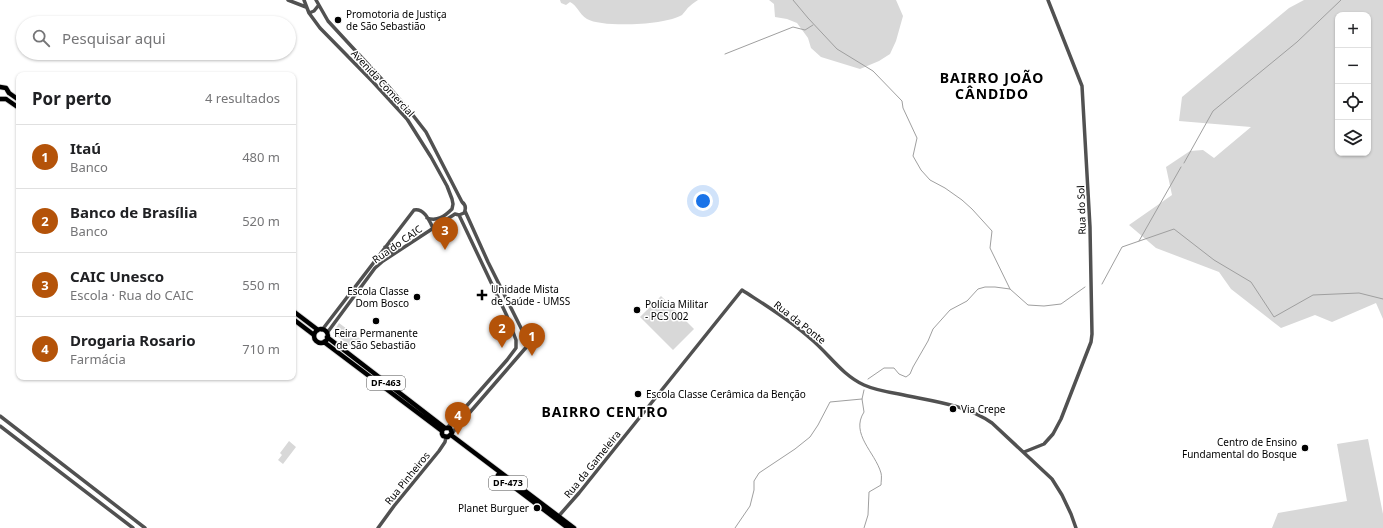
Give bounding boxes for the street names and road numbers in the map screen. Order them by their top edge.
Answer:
street label: Avenida Comercial [348,46,418,120]
street label: Rua do Sol [1073,185,1089,235]
street label: Rua do CAIC [369,221,425,266]
street label: Rua da Ponte [771,297,829,347]
road number: DF-463 [367,376,405,390]
street label: Rua da Gameleira [560,427,624,501]
street label: Rua Pinheiros [381,448,433,508]
road number: DF-473 [489,476,527,490]

